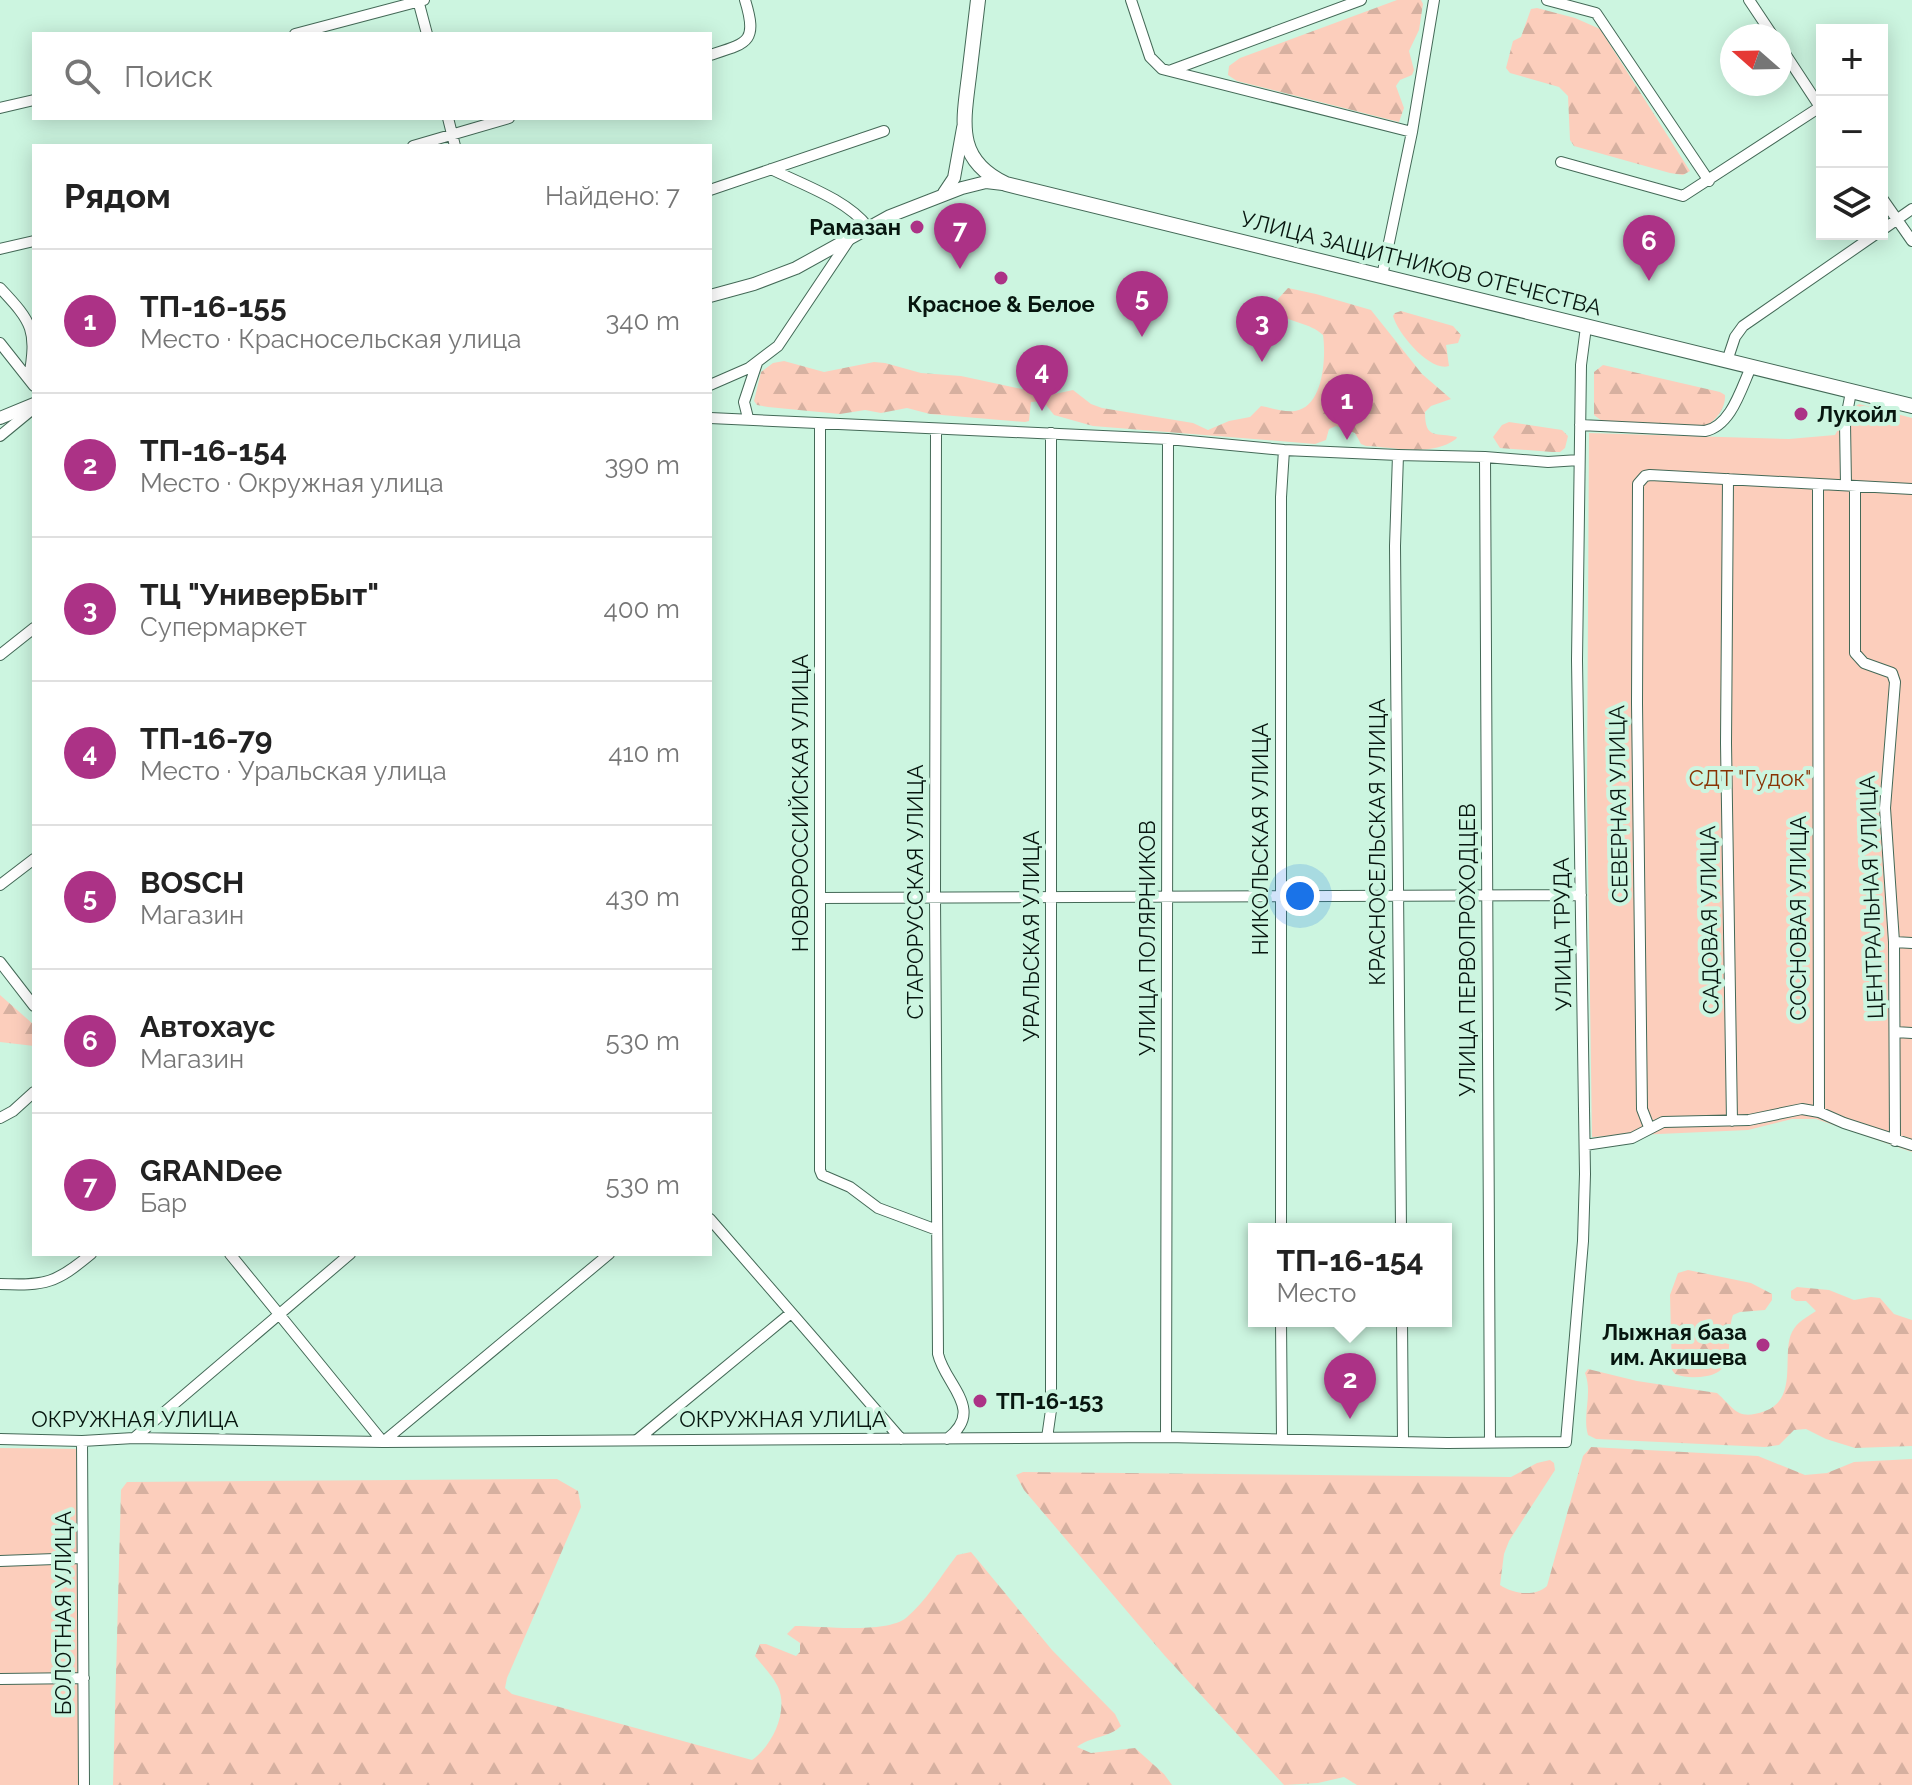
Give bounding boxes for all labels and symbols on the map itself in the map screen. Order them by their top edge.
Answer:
north arrow [1720,24,1792,96]
pin: 7 [934,203,986,269]
street label: УЛИЦА ЗАЩИТНИКОВ ОТЕЧЕСТВА [1238,205,1604,321]
place label: Рамазан [809,214,901,240]
pin: 6 [1623,215,1675,281]
marker: Рамазан [908,218,926,236]
marker: Красное & Белое [992,269,1010,287]
pin: 5 [1116,271,1168,337]
place label: Красное & Белое [907,291,1095,317]
pin: 3 [1236,296,1288,362]
pin: 4 [1016,345,1068,411]
pin: 1 [1321,374,1373,440]
place label: Лукойл [1817,401,1897,427]
marker: Лукойл [1792,405,1810,423]
street label: НОВОРОССИЙСКАЯ УЛИЦА [787,654,813,952]
street label: КРАСНОСЕЛЬСКАЯ УЛИЦА [1364,698,1390,986]
street label: СЕВЕРНАЯ УЛИЦА [1603,705,1633,903]
street label: НИКОЛЬСКАЯ УЛИЦА [1247,722,1273,955]
street label: СТАРОРУССКАЯ УЛИЦА [902,764,928,1020]
park label: СДТ "Гудок" [1689,765,1811,791]
street label: ЦЕНТРАЛЬНАЯ УЛИЦА [1854,774,1888,1019]
street label: УЛИЦА ПЕРВОПРОХОДЦЕВ [1454,803,1480,1097]
street label: СОСНОВАЯ УЛИЦА [1785,815,1811,1021]
street label: УЛИЦА ПОЛЯРНИКОВ [1134,820,1160,1056]
street label: САДОВАЯ УЛИЦА [1694,825,1724,1015]
street label: УРАЛЬСКАЯ УЛИЦА [1018,830,1044,1042]
street label: УЛИЦА ТРУДА [1548,857,1576,1011]
your location [1280,876,1320,916]
place label: Лыжная база им. Акишева [1602,1319,1747,1370]
marker: Лыжная база им. Акишева [1754,1336,1772,1354]
pin: 2 [1324,1353,1376,1419]
place label: ТП-16-153 [996,1388,1104,1414]
marker: ТП-16-153 [971,1392,989,1410]
street label: ОКРУЖНАЯ УЛИЦА [31,1406,239,1432]
street label: ОКРУЖНАЯ УЛИЦА [679,1406,887,1432]
street label: БОЛОТНАЯ УЛИЦА [50,1511,76,1715]

